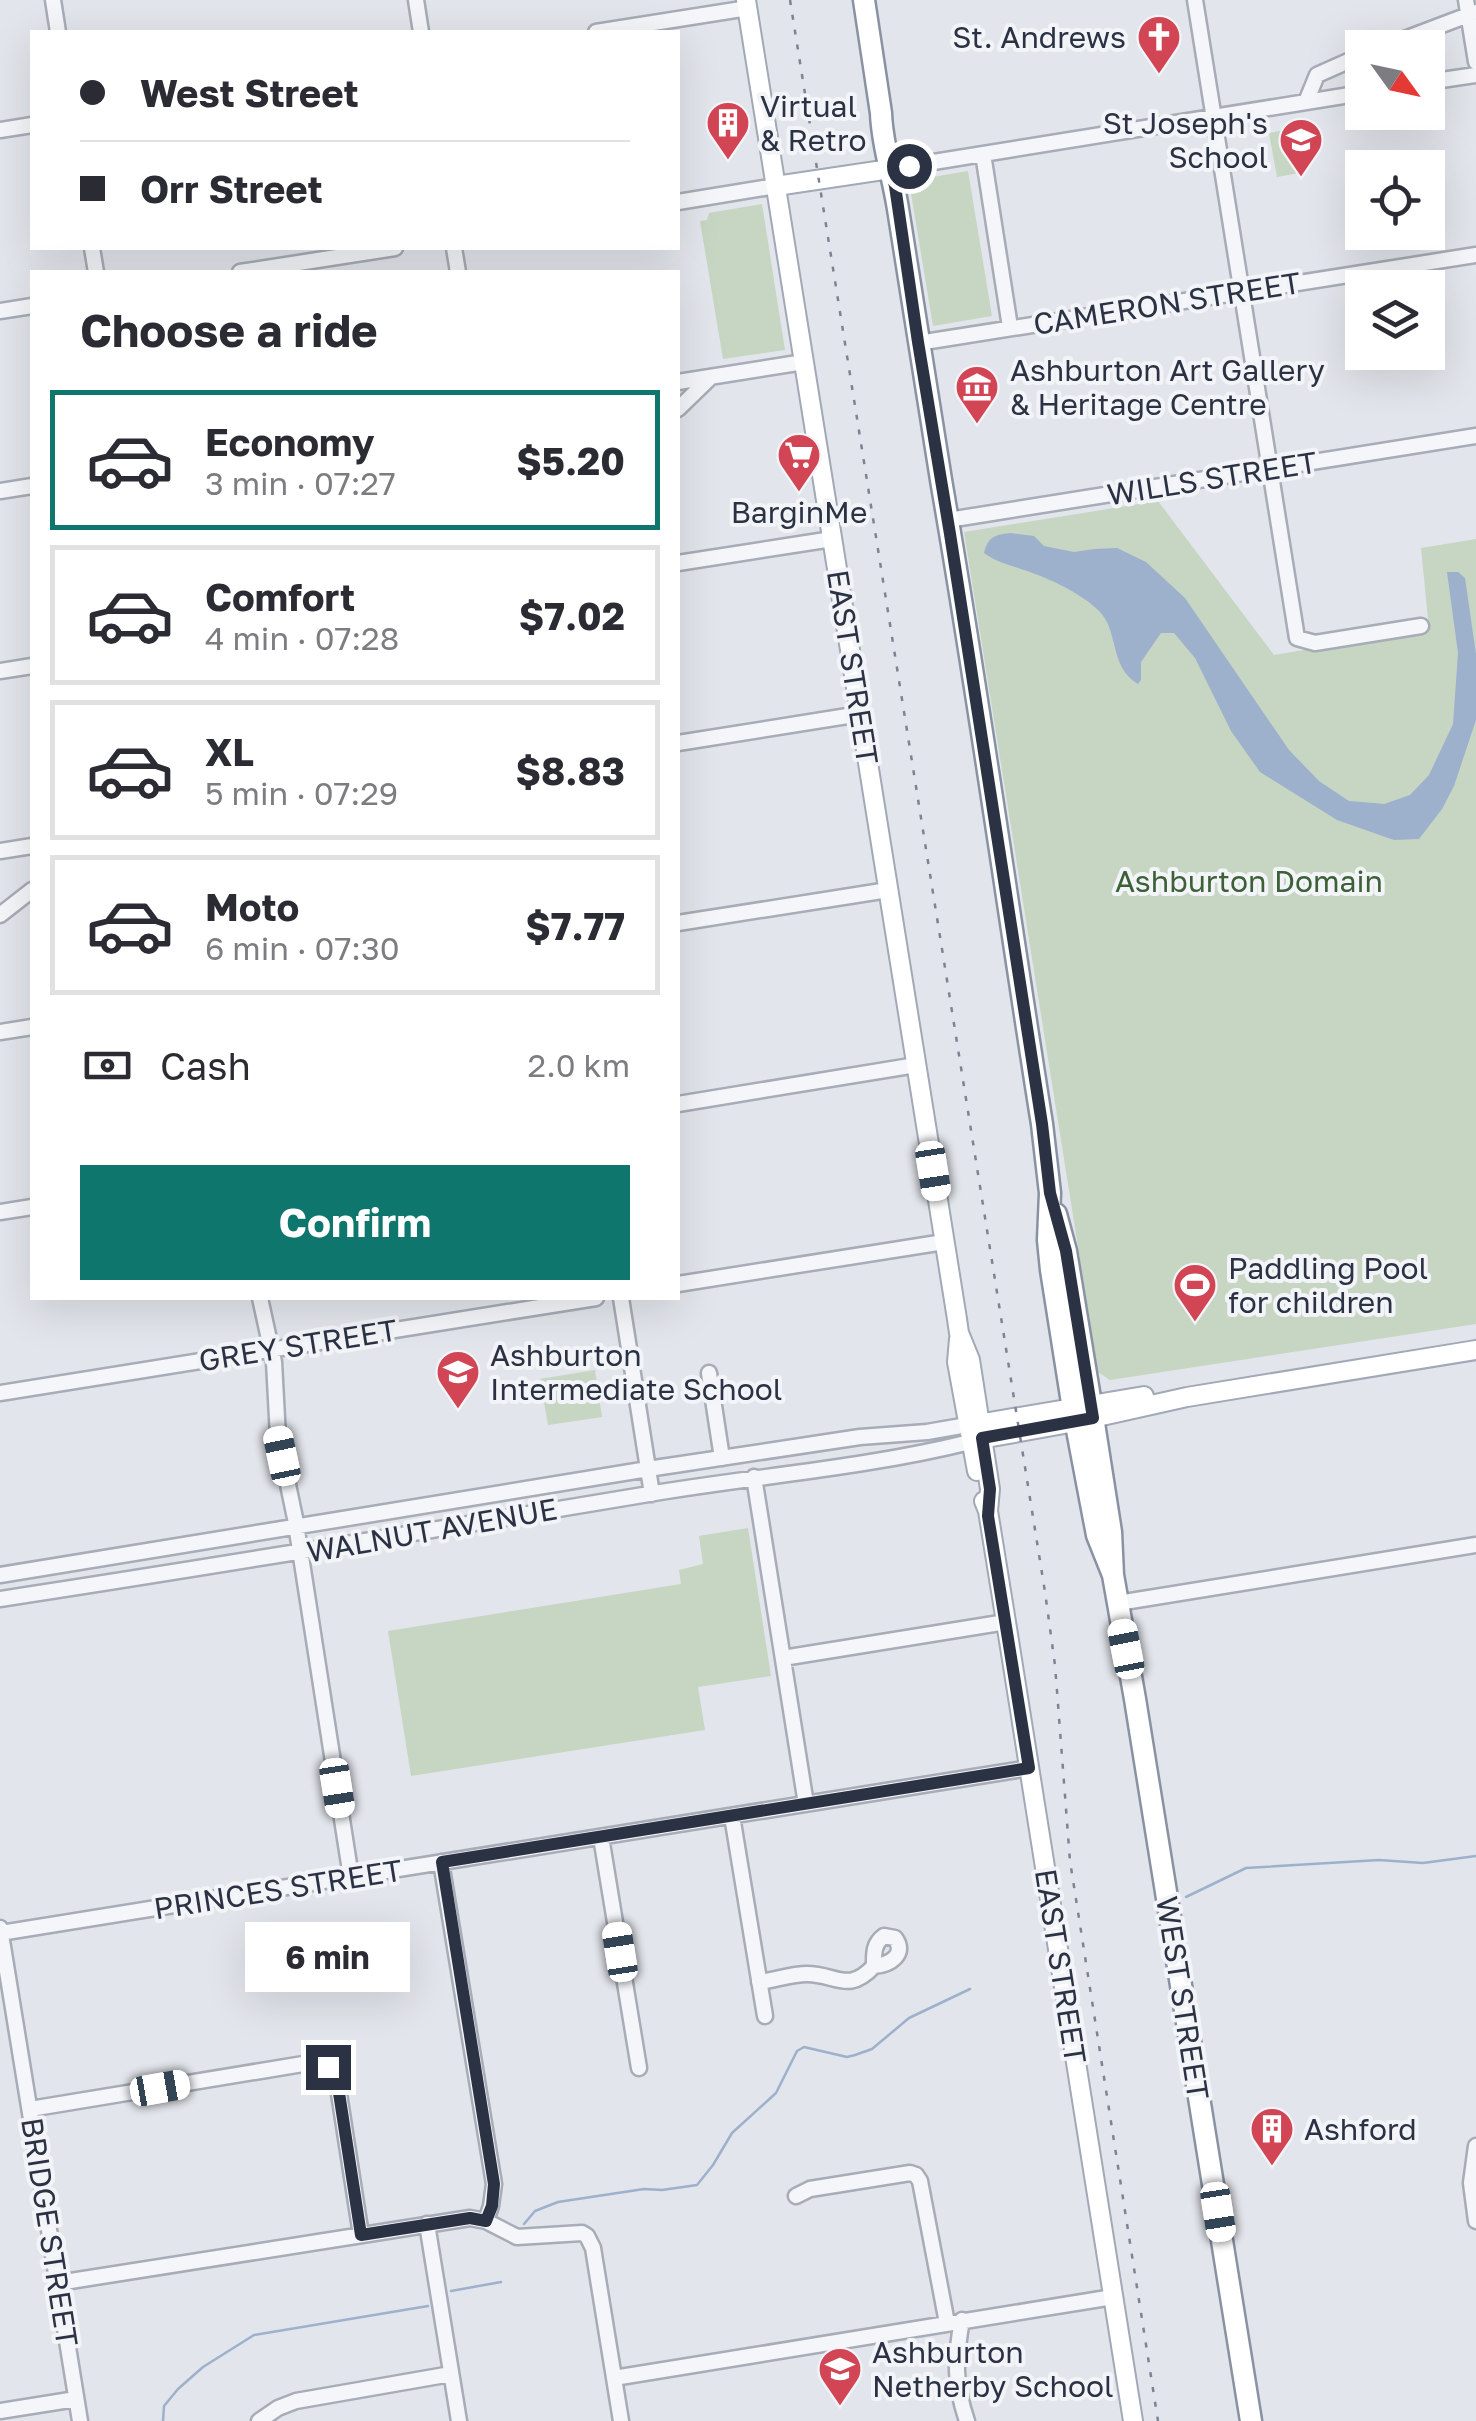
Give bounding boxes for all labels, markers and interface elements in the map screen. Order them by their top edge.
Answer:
church icon: St. Andrews [1136,14,1182,75]
place label: St. Andrews [952,19,1126,55]
north arrow [1345,30,1445,130]
map controls [1345,30,1445,370]
text: West Street [140,70,359,115]
place label: Virtual & Retro [760,88,867,158]
building icon: Virtual & Retro [705,100,751,161]
place label: St Joseph's School [1103,105,1268,175]
school or university icon: St Joseph's School [1278,117,1324,178]
route start [887,144,932,189]
button: locate [1345,150,1445,250]
text: Orr Street [140,166,323,211]
street label: CAMERON STREET [1031,264,1303,342]
button: layers [1345,270,1445,370]
text: Choose a ride [80,303,378,357]
place label: Ashburton Art Gallery & Heritage Centre [1010,352,1325,422]
museum icon: Ashburton Art Gallery & Heritage Centre [954,364,1000,425]
icon: car [85,415,175,505]
text: Economy [205,419,374,464]
supermarket icon: BarginMe [776,432,822,493]
text: $5.20 [516,438,625,483]
street label: WILLS STREET [1105,444,1319,512]
text: 3 min · 07:27 [205,464,396,502]
place label: BarginMe [731,494,867,530]
street label: EAST STREET [820,567,886,767]
icon: car [85,570,175,660]
text: Comfort [205,574,355,619]
text: $7.02 [519,593,625,638]
text: 4 min · 07:28 [205,619,399,657]
icon: car [85,725,175,815]
text: XL [205,729,254,774]
text: $8.83 [516,748,625,793]
text: 5 min · 07:29 [205,774,398,812]
park label: Ashburton Domain [1115,863,1383,899]
icon: car [85,880,175,970]
text: Moto [205,884,299,929]
text: $7.77 [525,903,625,948]
text: 6 min · 07:30 [205,929,400,967]
icon: cash [80,1038,135,1093]
text: Cash [160,1043,251,1088]
text: 2.0 km [528,1046,630,1084]
car [913,1139,953,1203]
button: Confirm [80,1165,630,1280]
place label: Paddling Pool for children [1228,1250,1428,1320]
sports icon: Paddling Pool for children [1172,1262,1218,1323]
street label: GREY STREET [196,1312,400,1378]
place label: Ashburton Intermediate School [490,1337,782,1407]
school or university icon: Ashburton Intermediate School [435,1349,481,1410]
car [261,1424,303,1488]
street label: WALNUT AVENUE [304,1490,560,1570]
car [1106,1617,1146,1681]
car [317,1756,357,1820]
street label: PRINCES STREET [151,1852,405,1926]
street label: EAST STREET [1028,1866,1094,2066]
street label: WEST STREET [1149,1894,1217,2102]
car [600,1920,640,1984]
callout: 6 min [245,1922,410,1992]
text: 6 min [285,1938,370,1976]
route end [306,2045,351,2090]
car [128,2068,192,2108]
building icon: Ashford [1249,2106,1295,2167]
place label: Ashford [1304,2111,1417,2147]
street label: BRIDGE STREET [14,2115,86,2349]
car [1198,2180,1238,2244]
place label: Ashburton Netherby School [872,2334,1114,2404]
school or university icon: Ashburton Netherby School [817,2346,863,2407]

